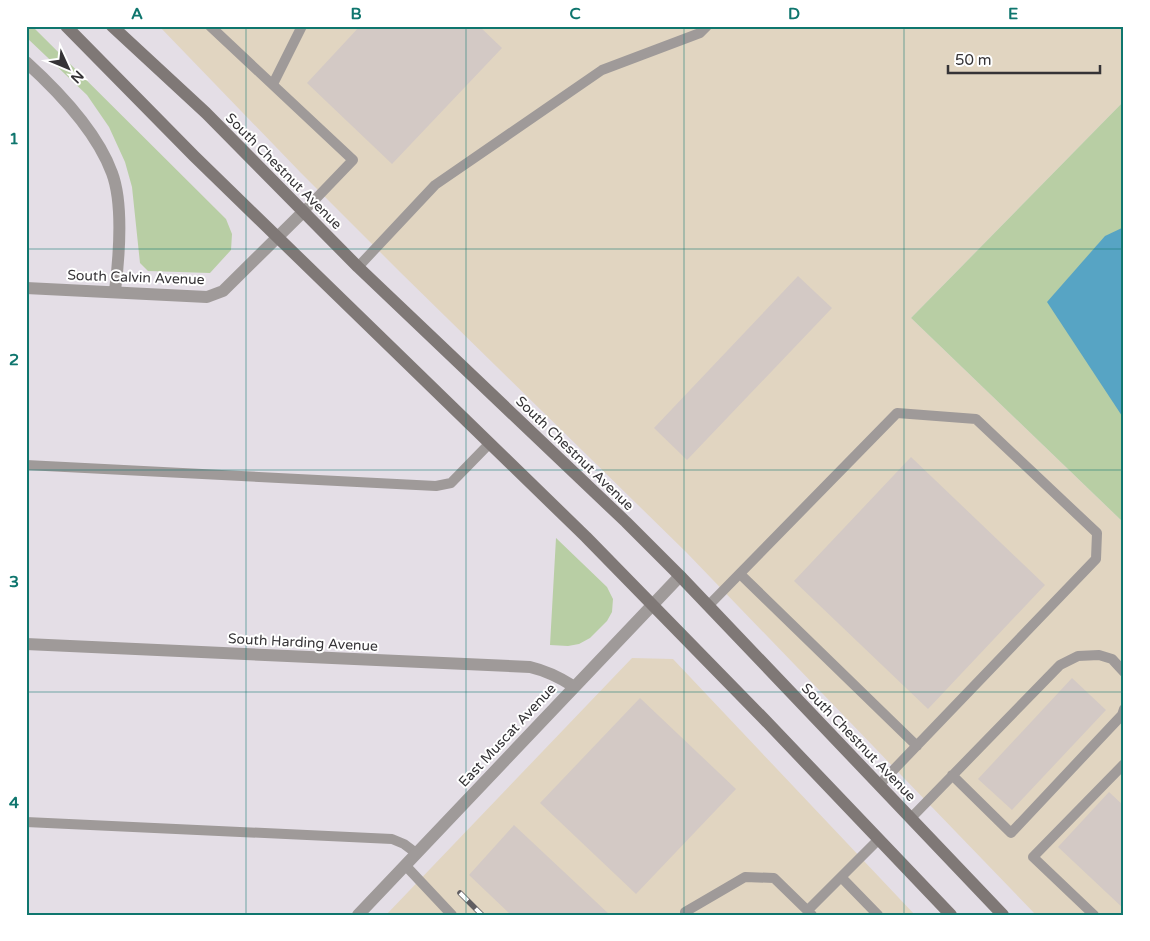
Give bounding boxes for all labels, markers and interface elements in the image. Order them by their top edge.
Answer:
text: A [131,4,143,24]
text: B [350,4,362,24]
text: C [569,4,581,24]
text: D [788,4,800,24]
text: E [1008,4,1018,24]
north arrow [42,42,92,92]
scale bar [948,42,1100,74]
text: 50 m [955,51,992,69]
text: N [67,67,87,87]
street label: South Chestnut Avenue [222,110,345,233]
text: 1 [9,129,19,149]
street label: South Calvin Avenue [67,267,205,288]
text: 2 [9,350,19,370]
street label: South Chestnut Avenue [512,393,637,514]
text: 3 [9,572,19,592]
street label: South Harding Avenue [228,630,378,655]
street label: East Muscat Avenue [455,680,560,791]
street label: South Chestnut Avenue [798,680,919,805]
text: 4 [9,793,19,813]

